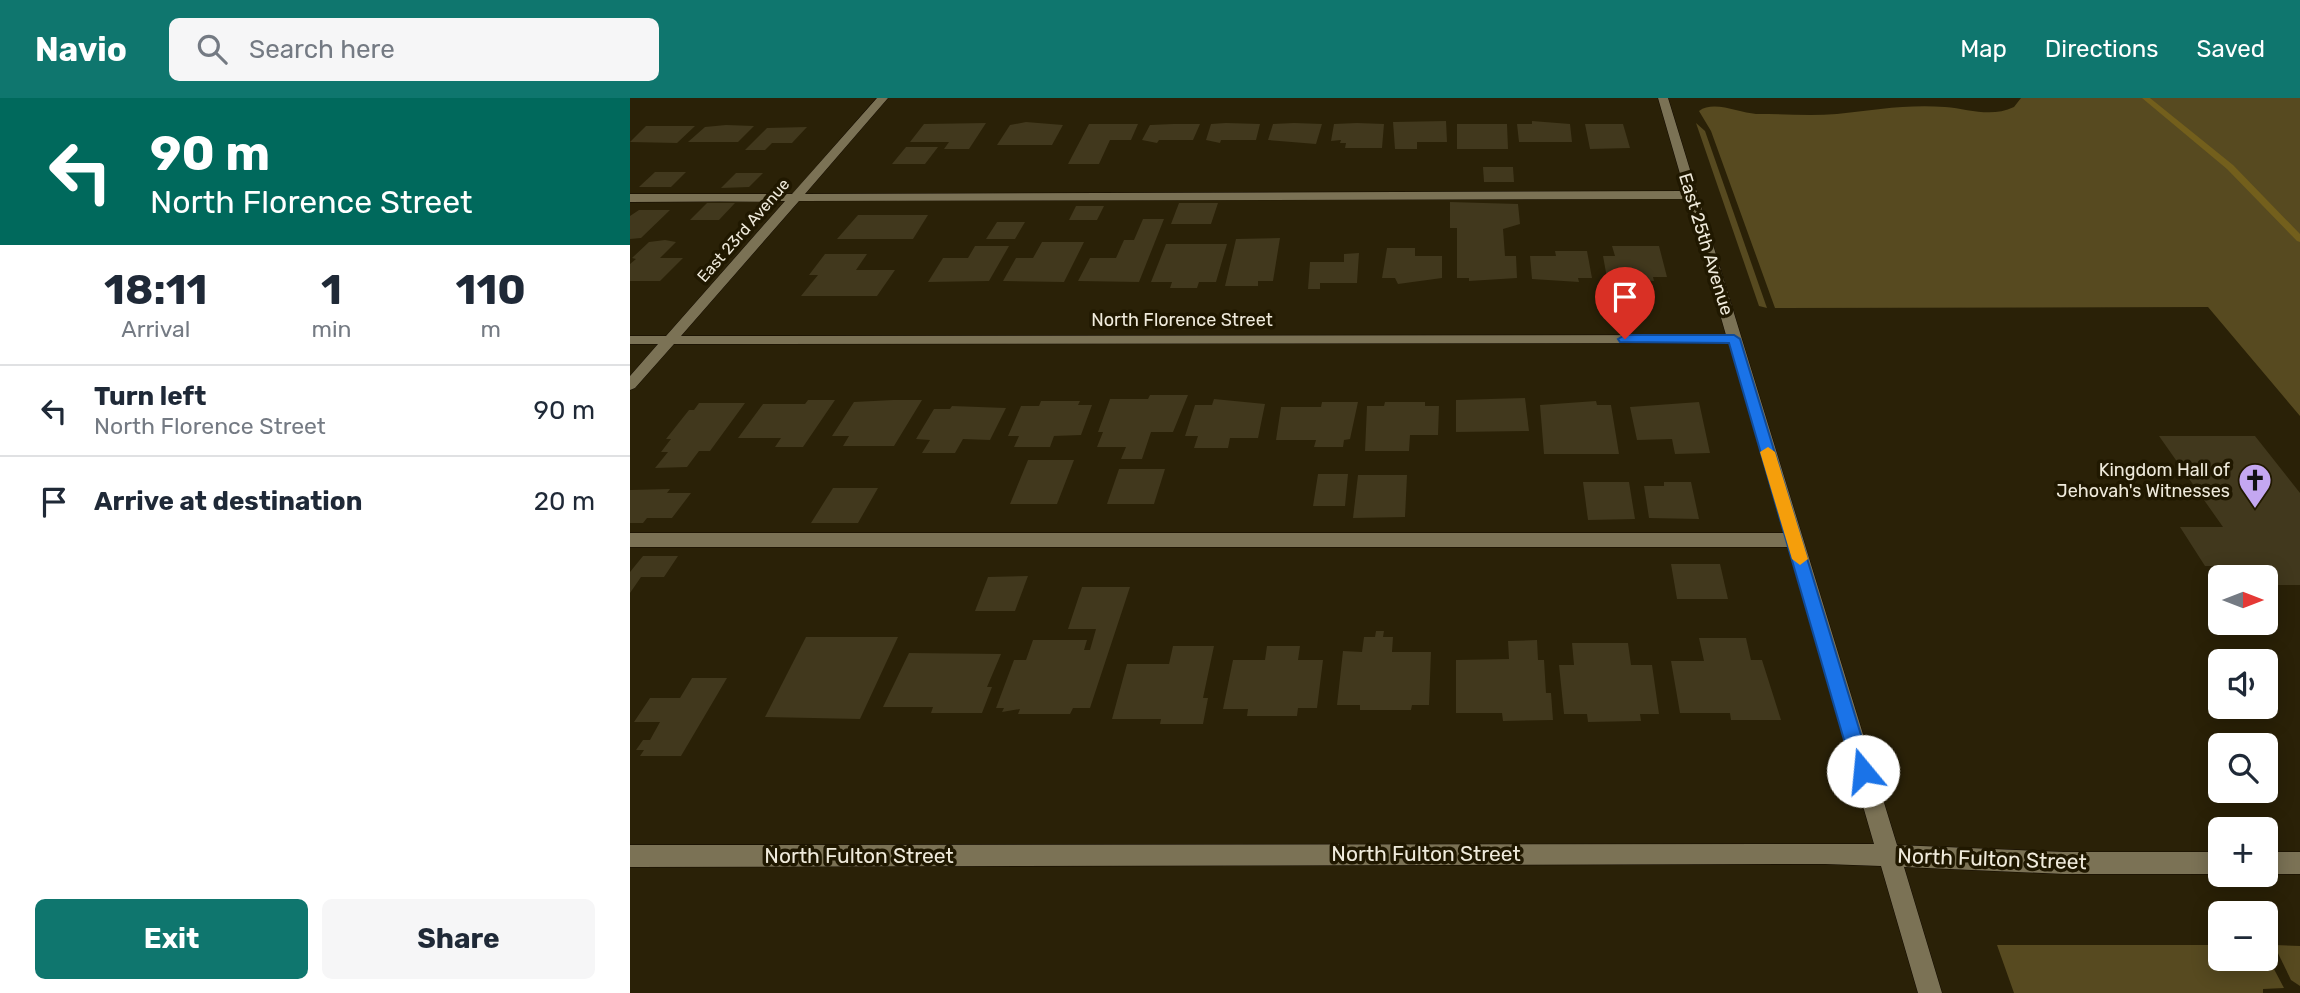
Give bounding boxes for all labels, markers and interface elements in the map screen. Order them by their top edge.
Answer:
search box [169,18,659,81]
text: Navio [35,30,127,69]
icon: search [193,30,231,68]
text: Search here [249,34,395,65]
text: Map [1960,35,2007,63]
text: Directions [2045,35,2158,63]
text: Saved [2196,35,2265,63]
text: 90 m [150,124,270,182]
icon: left [35,126,126,217]
street label: East 25th Avenue [1674,170,1738,318]
street label: East 23rd Avenue [693,175,793,286]
text: North Florence Street [150,183,473,221]
text: 18:11 [104,265,207,315]
text: 1 [321,265,342,315]
text: 110 [456,265,526,315]
pin [1595,267,1655,339]
icon: arrive [1606,278,1644,316]
street label: North Florence Street [1091,309,1273,331]
text: Arrival [121,315,190,343]
text: min [312,315,351,343]
text: m [480,315,501,343]
text: Turn left [94,381,206,412]
icon: left [35,392,73,430]
text: 90 m [534,395,595,426]
text: North Florence Street [94,412,326,440]
place label: Kingdom Hall of Jehovah's Witnesses [2056,459,2230,502]
church icon: Kingdom Hall of Jehovah's Witnesses [2236,461,2274,510]
icon: arrive [35,483,73,521]
text: Arrive at destination [94,486,362,517]
text: 20 m [534,486,595,517]
north arrow [2208,565,2278,635]
map controls [2208,565,2278,971]
button: sound [2208,649,2278,719]
button: search [2208,733,2278,803]
position arrow [1826,734,1900,808]
button: + [2208,817,2278,887]
street label: North Fulton Street [1331,841,1521,866]
street label: North Fulton Street [764,843,954,868]
street label: North Fulton Street [1897,843,2087,874]
button: Exit [35,899,308,979]
button: Share [322,899,595,979]
button: − [2208,901,2278,971]

